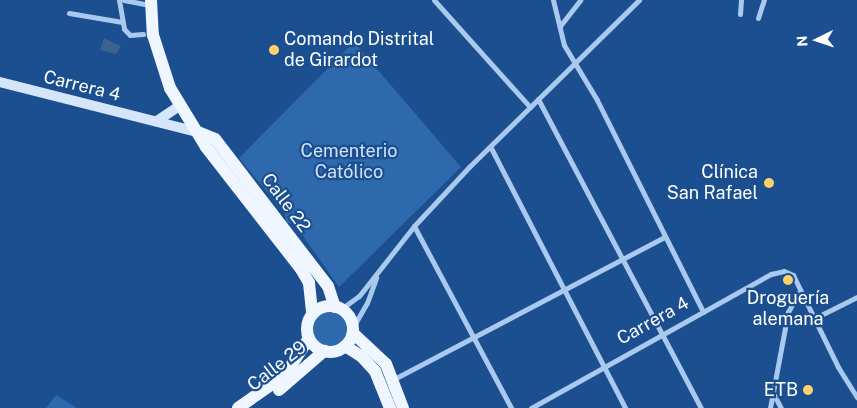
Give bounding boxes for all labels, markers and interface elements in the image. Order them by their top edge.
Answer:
north arrow [792,15,842,65]
place label: Comando Distrital de Girardot [284,29,434,72]
text: N [794,35,810,47]
marker: Comando Distrital de Girardot [268,44,280,56]
street label: Carrera 4 [41,66,123,106]
park label: Cementerio Católico [301,141,397,183]
place label: Clínica San Rafael [667,162,758,204]
street label: Calle 22 [257,169,315,237]
marker: Clínica San Rafael [762,176,776,190]
marker: Droguería alemana [782,274,794,286]
place label: Droguería alemana [747,288,829,330]
street label: Carrera 4 [613,292,693,350]
street label: Calle 29 [243,336,311,396]
place label: ETB [764,379,798,401]
marker: ETB [802,384,814,396]

